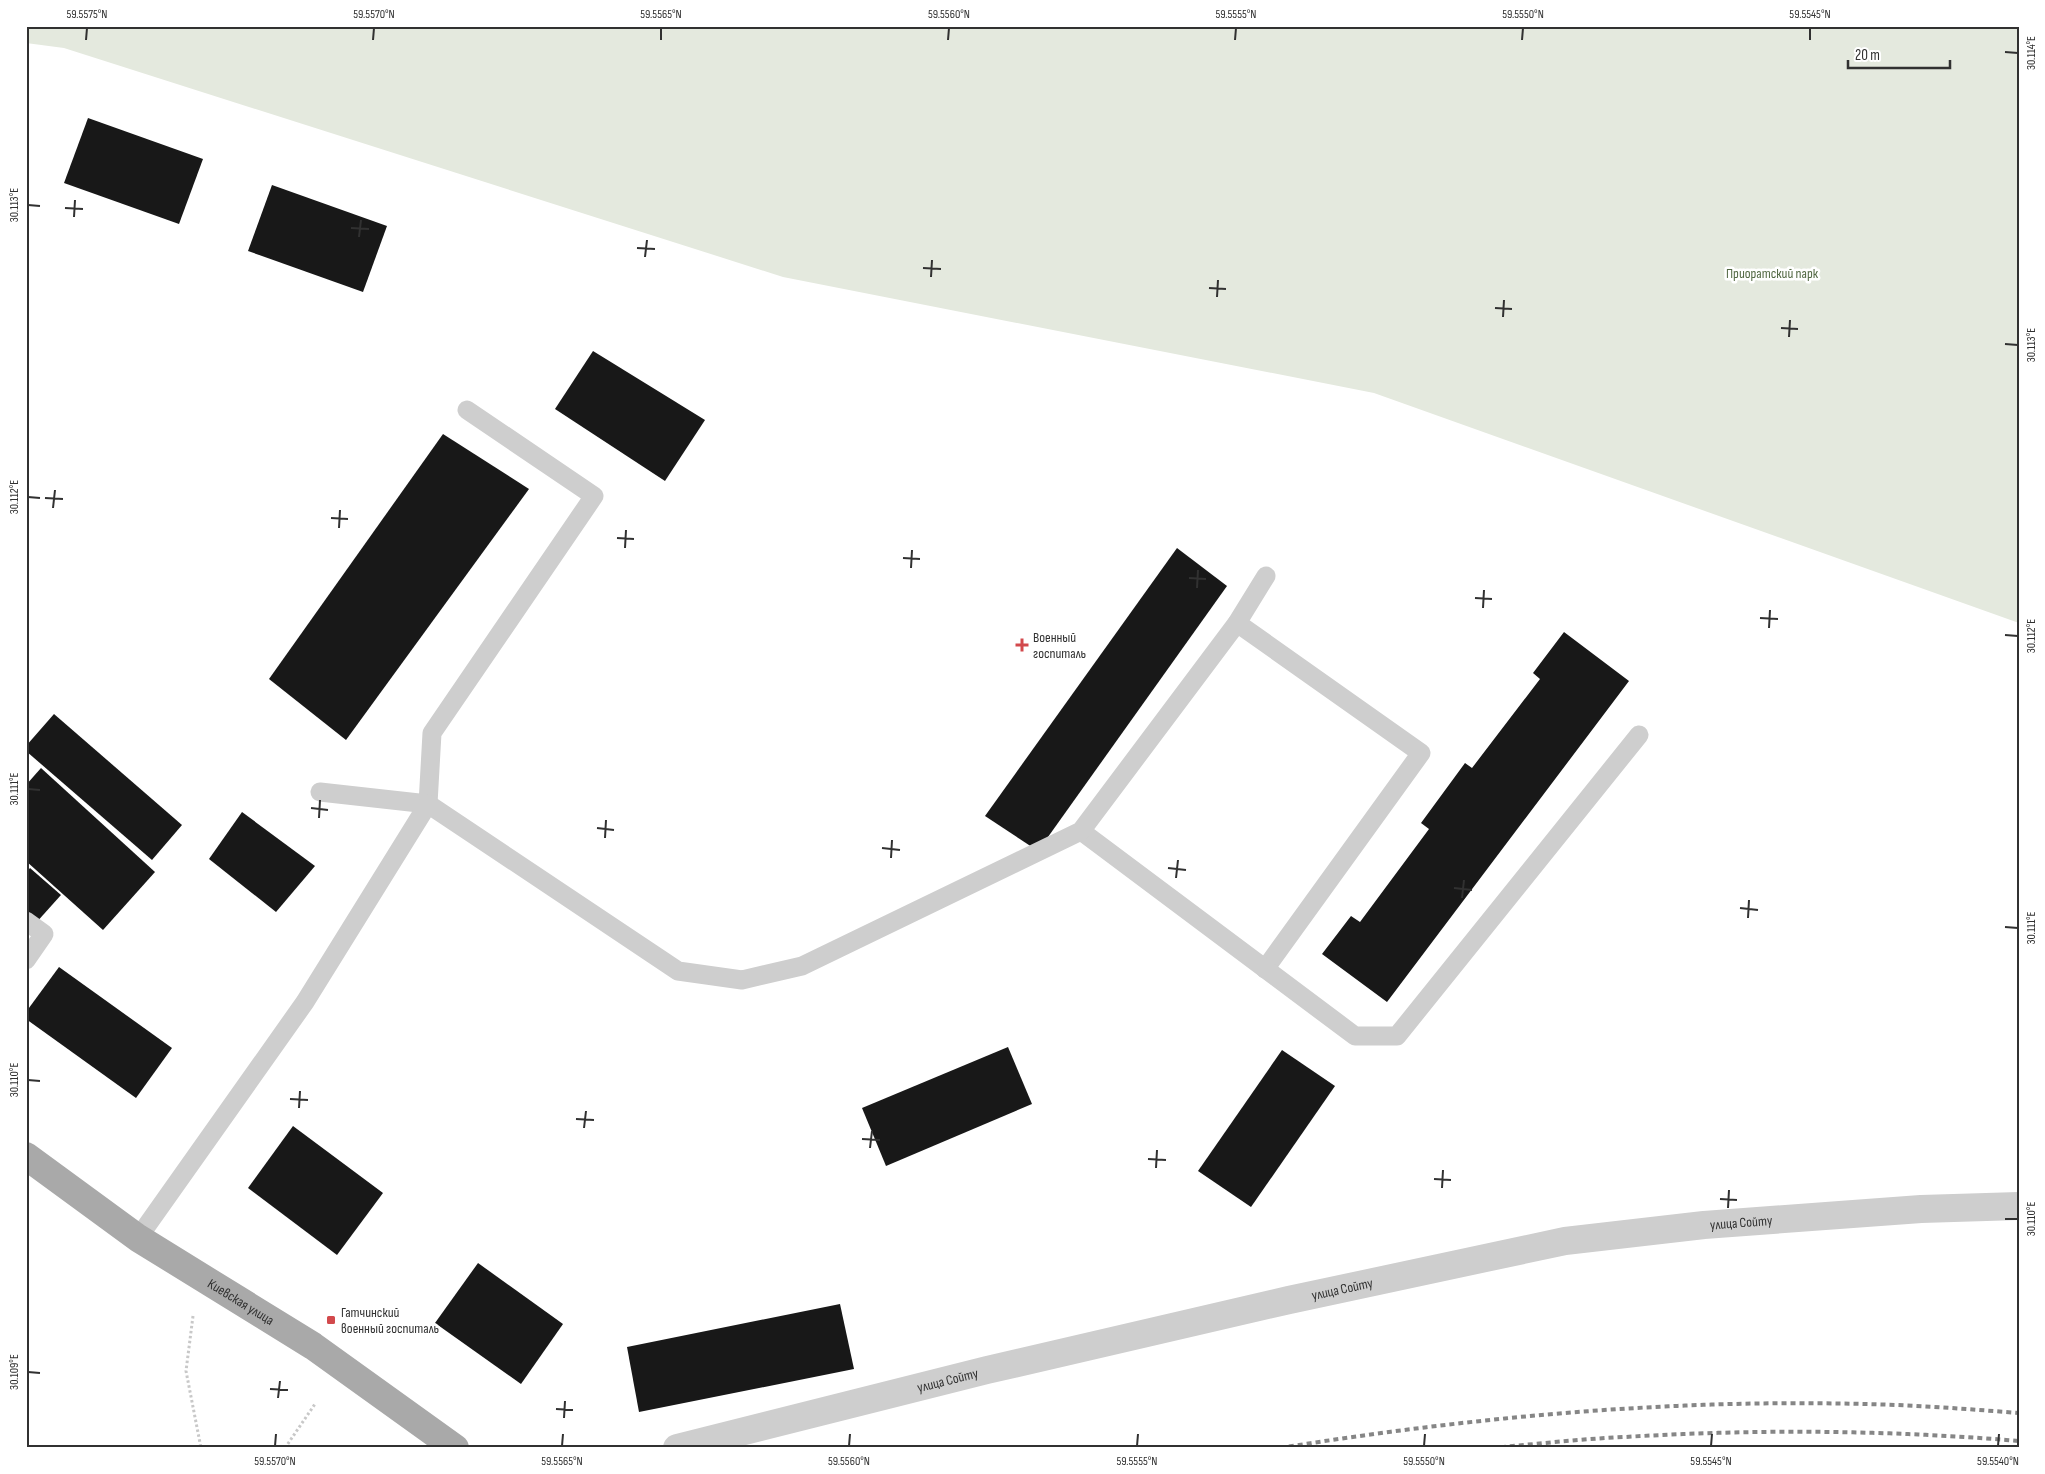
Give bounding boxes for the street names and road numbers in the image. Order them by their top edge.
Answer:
street label: улица Сойту [1709,1211,1773,1233]
street label: улица Сойту [1310,1274,1375,1303]
street label: Киевская улица [205,1275,277,1329]
street label: улица Сойту [915,1364,980,1396]

